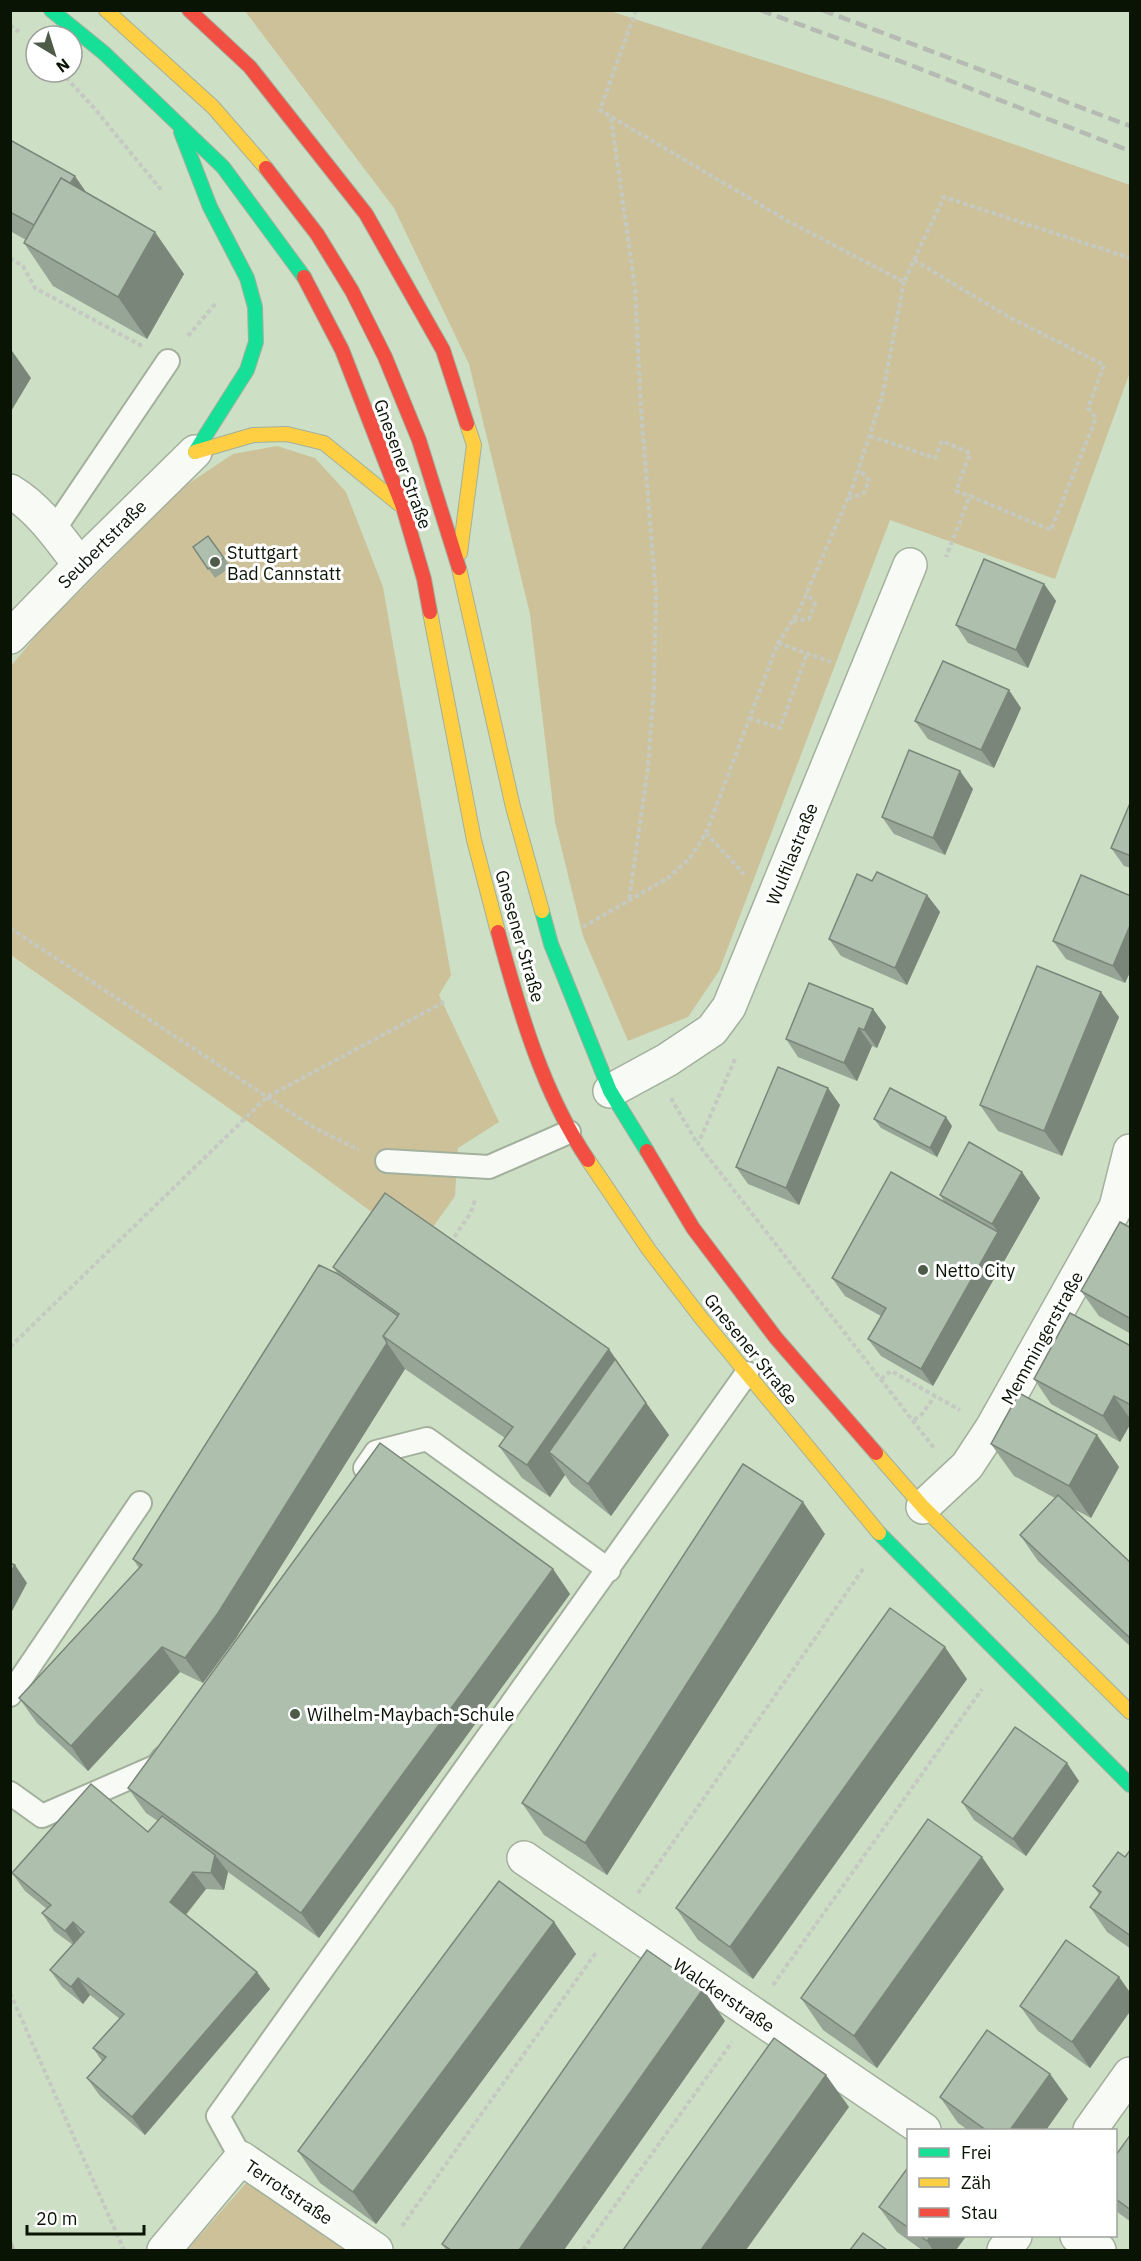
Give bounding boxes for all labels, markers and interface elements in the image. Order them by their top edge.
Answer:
north arrow [24,24,84,84]
text: N [53,54,74,77]
street label: Gnesener Straße [369,396,437,532]
street label: Seubertstraße [53,495,151,593]
place label: Stuttgart Bad Cannstatt [227,541,341,585]
marker: Stuttgart Bad Cannstatt [208,555,222,569]
street label: Wulfilastraße [761,799,823,909]
street label: Gnesener Straße [490,867,550,1005]
place label: Netto City [935,1259,1015,1282]
marker: Netto City [916,1263,930,1277]
street label: Memmingerstraße [996,1267,1088,1409]
street label: Gnesener Straße [699,1289,803,1409]
place label: Wilhelm-Maybach-Schule [307,1703,514,1726]
marker: Wilhelm-Maybach-Schule [288,1707,302,1721]
street label: Walckerstraße [669,1953,779,2037]
legend [907,2129,1117,2237]
text: Frei [961,2141,992,2164]
street label: Terrotstraße [241,2154,337,2230]
text: Zäh [961,2171,991,2194]
scale bar [27,2198,144,2236]
text: Stau [961,2201,998,2224]
text: 20 m [36,2207,78,2230]

